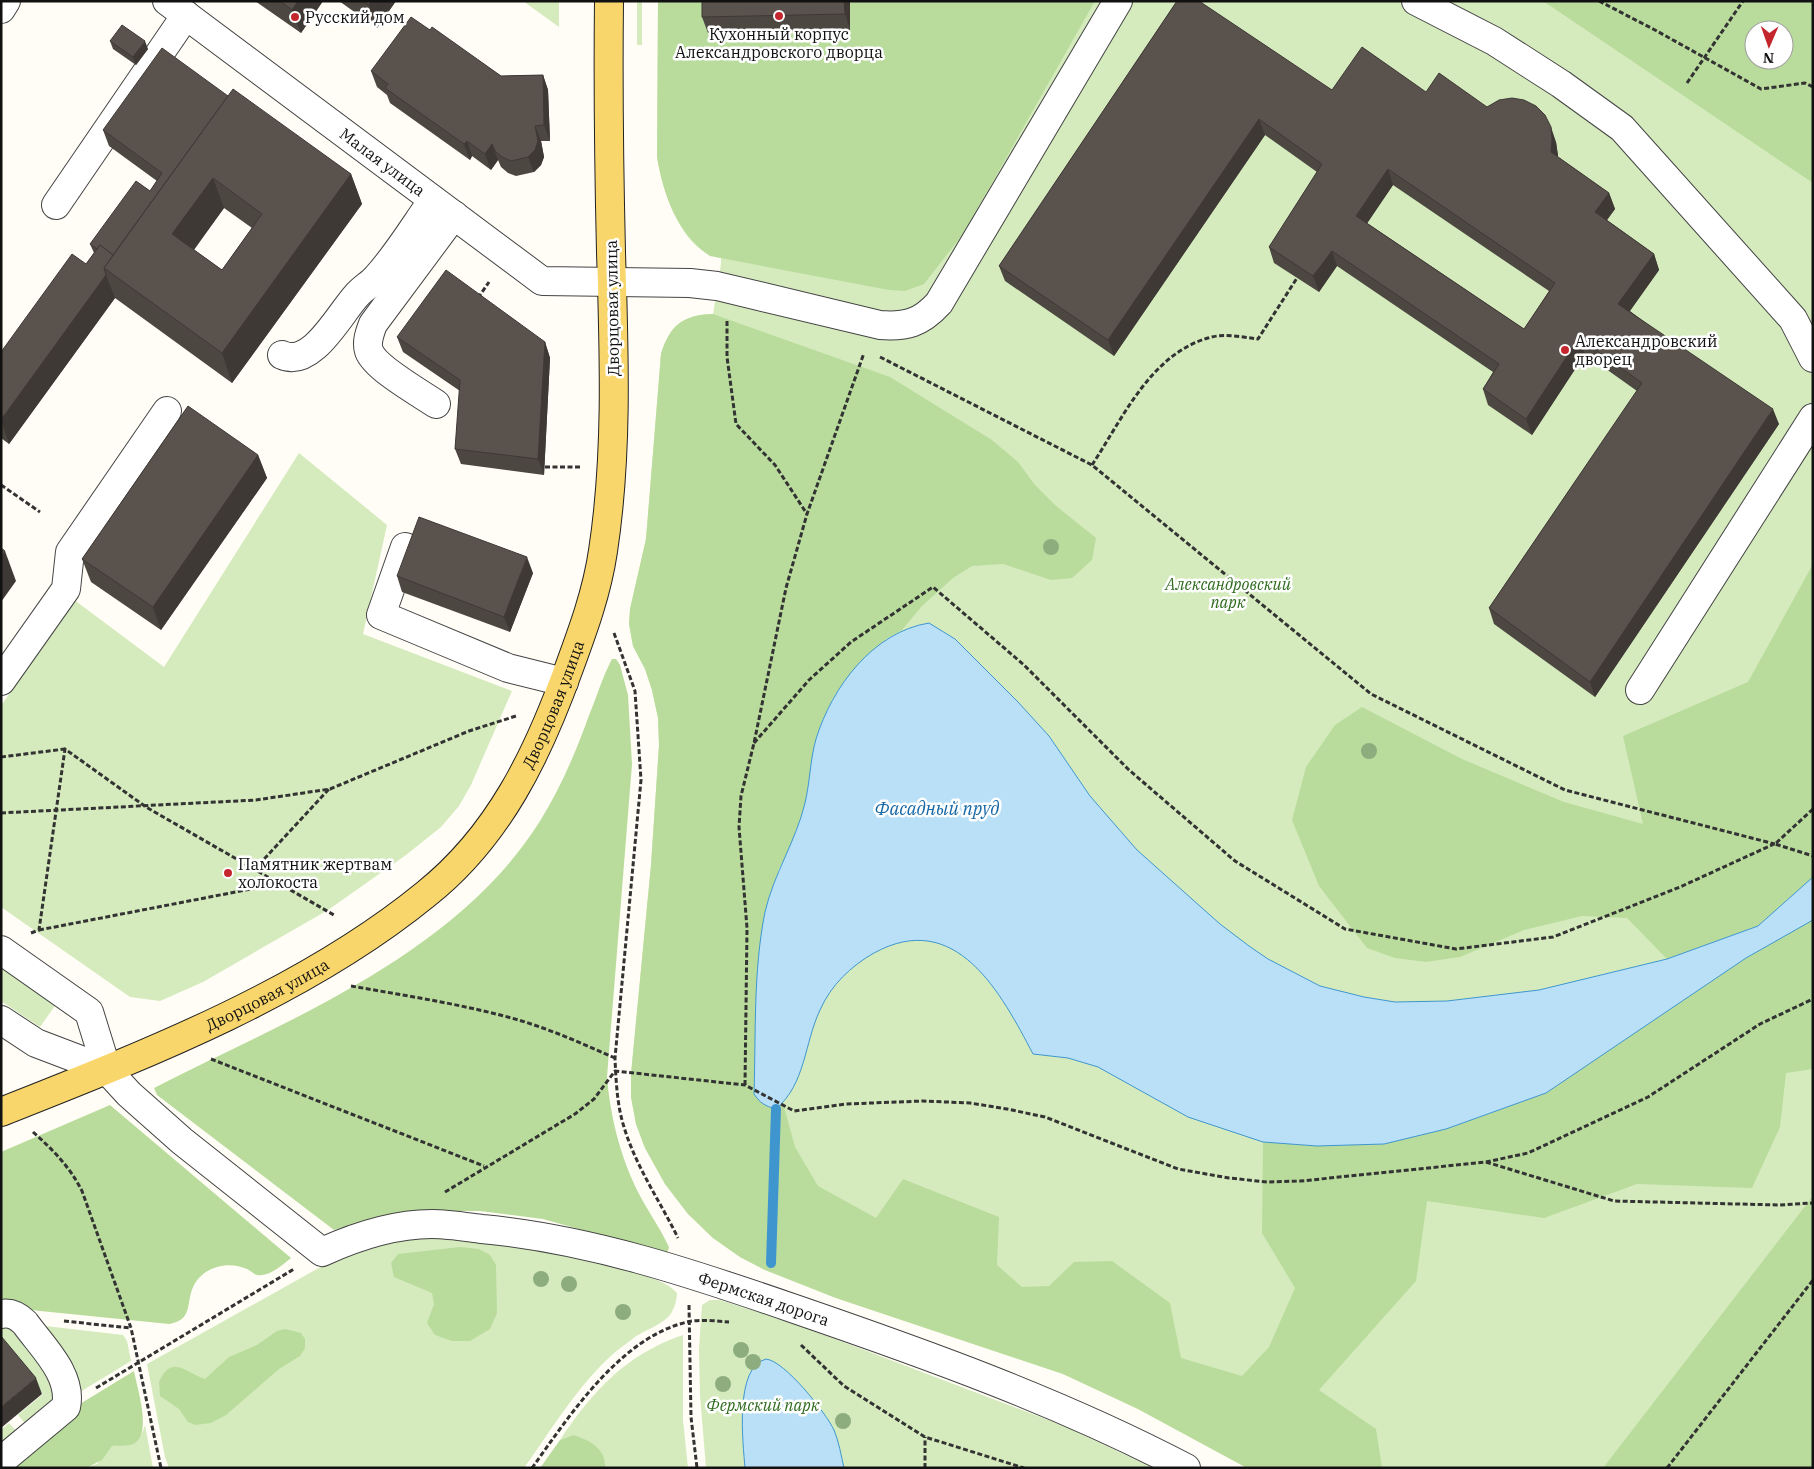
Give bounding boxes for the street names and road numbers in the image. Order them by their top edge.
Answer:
street label: Малая улица [336,124,429,201]
street label: Дворцовая улица [601,239,623,376]
street label: Дворцовая улица [518,637,588,772]
street label: Дворцовая улица [202,954,333,1035]
street label: Фермская дорога [696,1267,832,1330]

